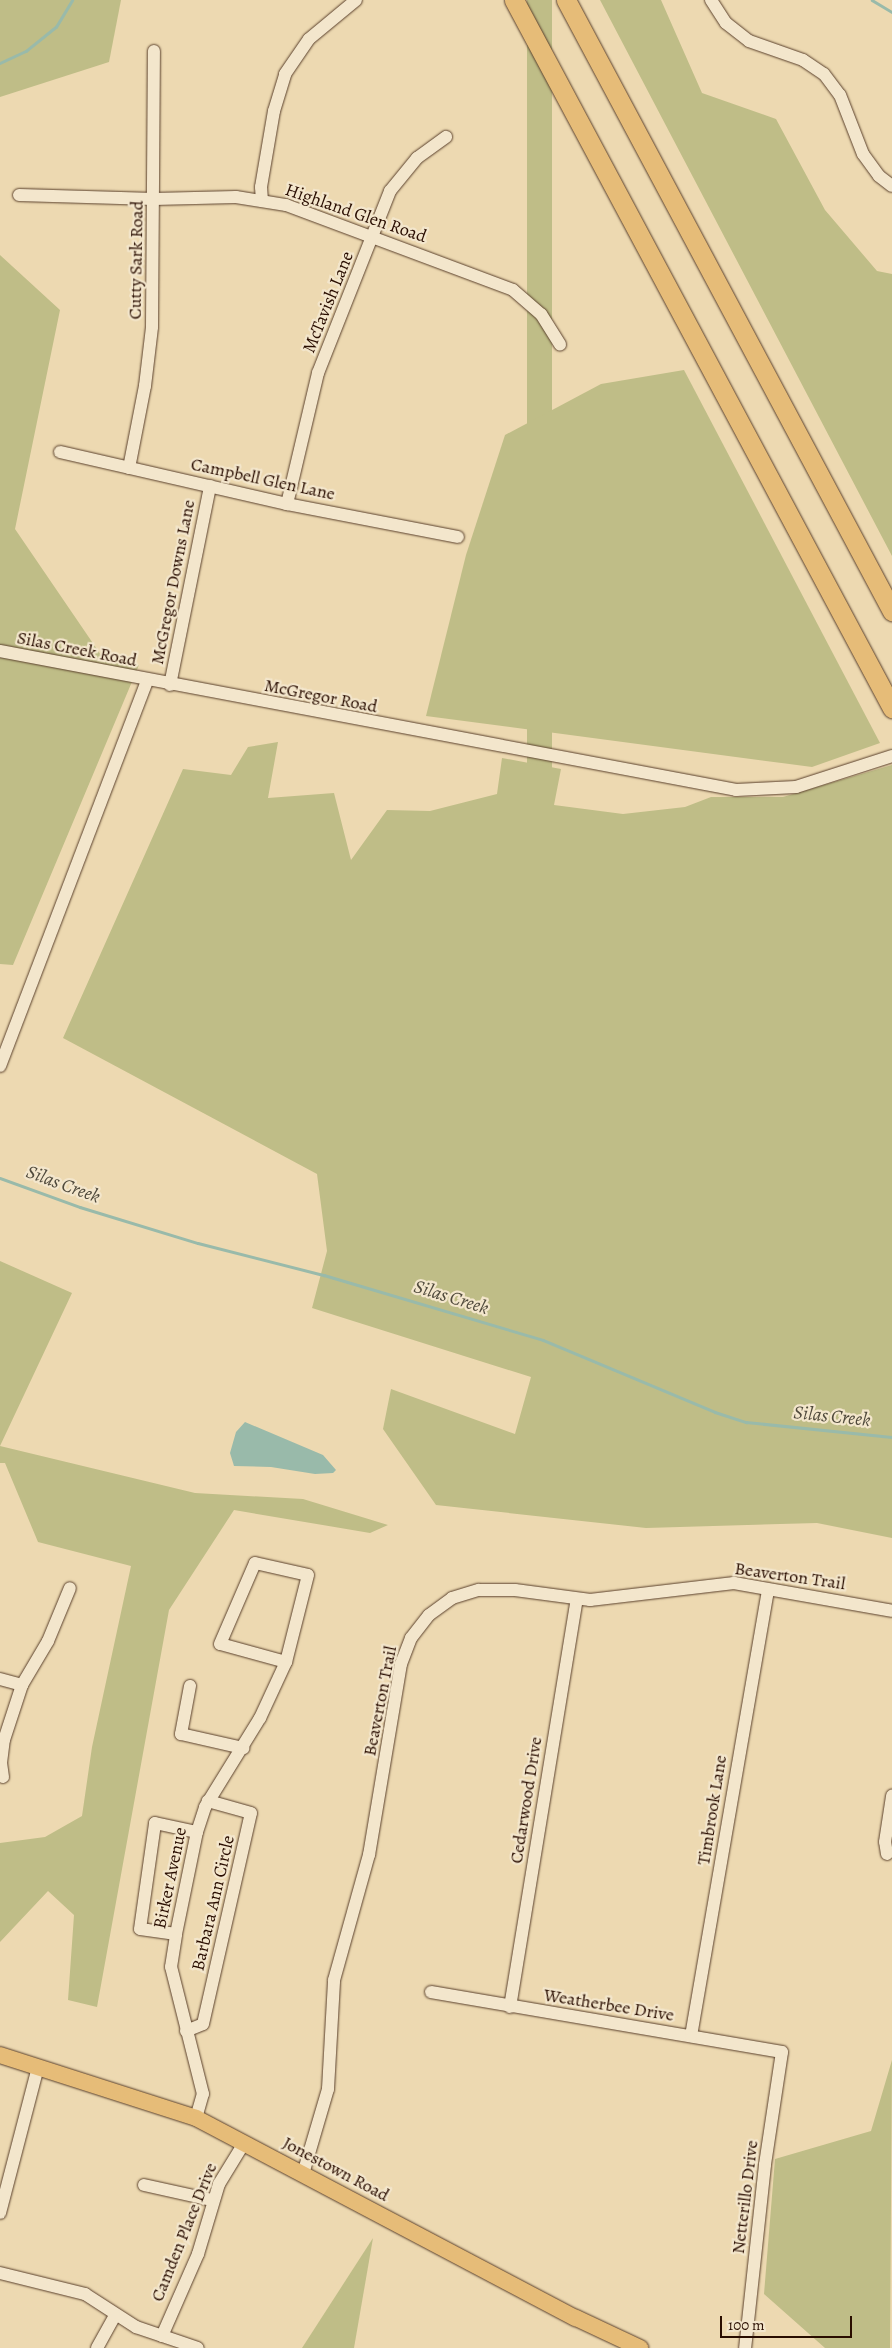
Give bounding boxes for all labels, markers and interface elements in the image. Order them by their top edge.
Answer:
street label: Highland Glen Road [282,179,430,247]
street label: Cutty Sark Road [124,200,148,320]
street label: McTavish Lane [298,248,358,356]
street label: Campbell Glen Lane [189,453,337,505]
street label: McGregor Downs Lane [146,498,200,666]
street label: Silas Creek Road [15,627,139,671]
street label: McGregor Road [263,674,379,718]
water label: Silas Creek [23,1161,103,1209]
water label: Silas Creek [411,1276,491,1320]
water label: Silas Creek [792,1402,872,1432]
street label: Beaverton Trail [733,1558,847,1594]
street label: Beaverton Trail [359,1644,401,1758]
street label: Cedarwood Drive [505,1735,547,1865]
street label: Timbrook Lane [693,1753,731,1867]
street label: Birker Avenue [149,1825,191,1931]
street label: Barbara Ann Circle [187,1833,239,1973]
street label: Weatherbee Drive [542,1984,676,2026]
street label: Jonestown Road [279,2132,393,2206]
street label: Netterillo Drive [727,2139,763,2255]
street label: Camden Place Drive [146,2159,222,2305]
scale bar [722,2306,854,2338]
text: 100 m [728,2315,765,2335]

